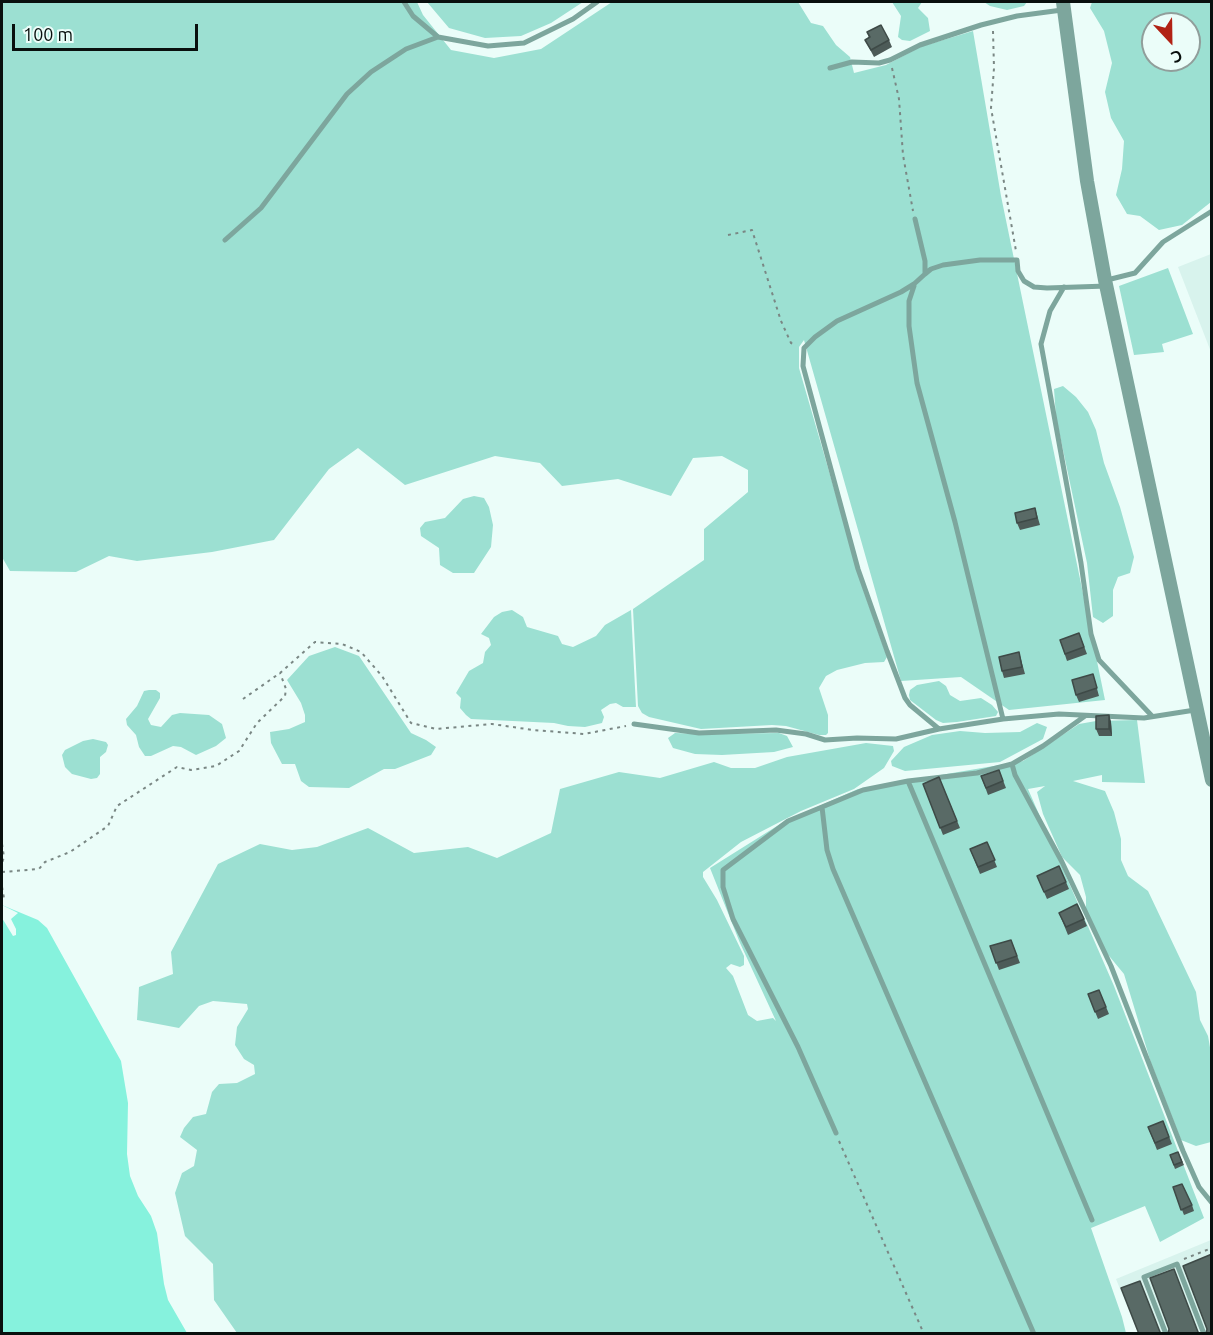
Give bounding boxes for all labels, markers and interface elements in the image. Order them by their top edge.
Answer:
scale bar [15,12,201,50]
north arrow [1141,12,1201,72]
text: 100 m [23,24,73,44]
text: С [1169,47,1185,67]

